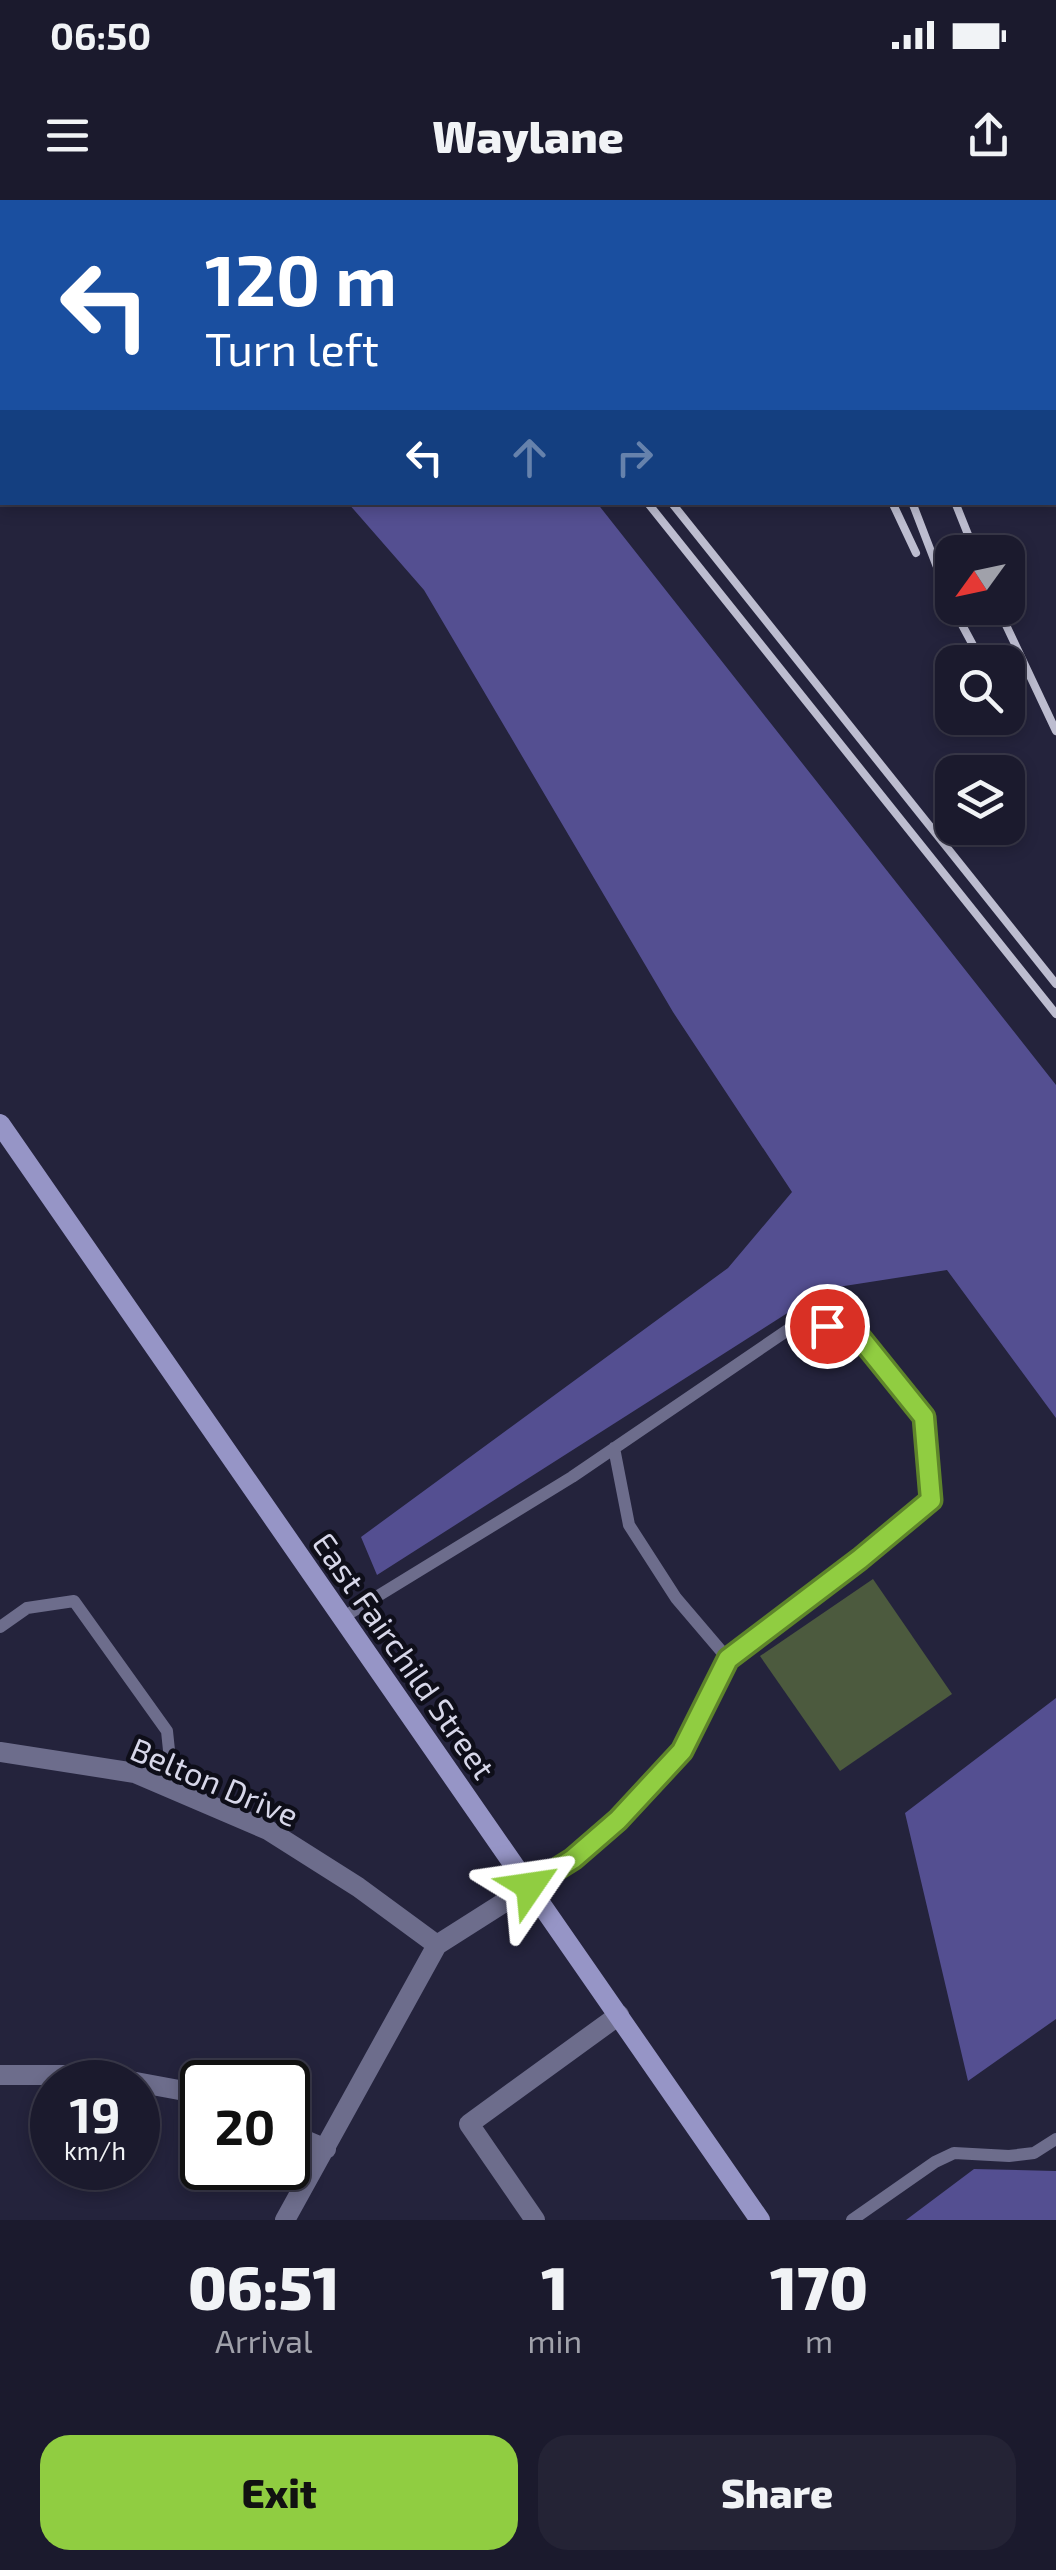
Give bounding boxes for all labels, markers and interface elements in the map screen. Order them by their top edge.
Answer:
text: 06:50 [50,12,151,58]
icon: menu [40,108,95,163]
text: Waylane [432,108,624,162]
icon: share [961,108,1016,163]
text: 120 m [205,236,397,320]
icon: left [40,240,170,370]
text: Turn left [205,321,379,375]
icon: left [397,430,452,485]
icon: ahead [502,430,557,485]
icon: right [607,430,662,485]
north arrow [935,535,1025,625]
map controls [935,535,1025,845]
button: search [935,645,1025,735]
button: layers [935,755,1025,845]
pin [785,1284,870,1369]
icon: arrive [800,1299,855,1354]
street label: East Fairchild Street [306,1525,504,1785]
street label: Belton Drive [125,1729,305,1833]
position arrow [478,1834,582,1938]
speed limit sign: 20 [180,2060,310,2190]
text: 19 [69,2083,121,2143]
text: km/h [64,2135,126,2165]
text: 06:51 [188,2250,340,2322]
text: 1 [541,2250,568,2322]
text: 170 [770,2250,868,2322]
text: Arrival [215,2321,312,2359]
text: min [528,2321,582,2359]
text: m [805,2321,833,2359]
button: Exit [40,2435,518,2550]
button: Share [538,2435,1016,2550]

